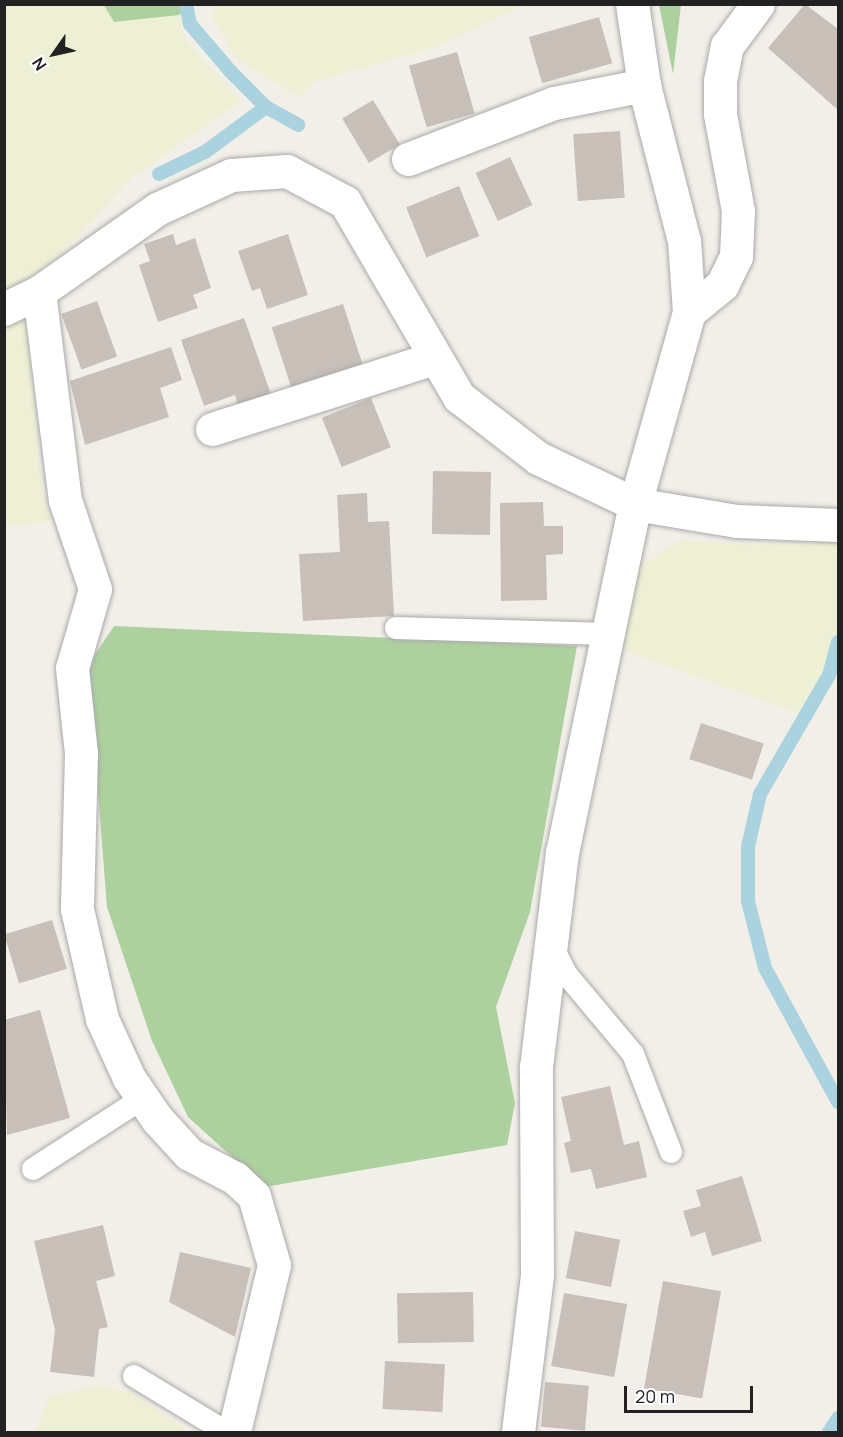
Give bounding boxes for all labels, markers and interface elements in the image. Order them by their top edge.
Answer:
north arrow [24,24,84,84]
text: N [27,53,51,75]
scale bar [627,1374,756,1412]
text: 20 m [635,1384,675,1408]

